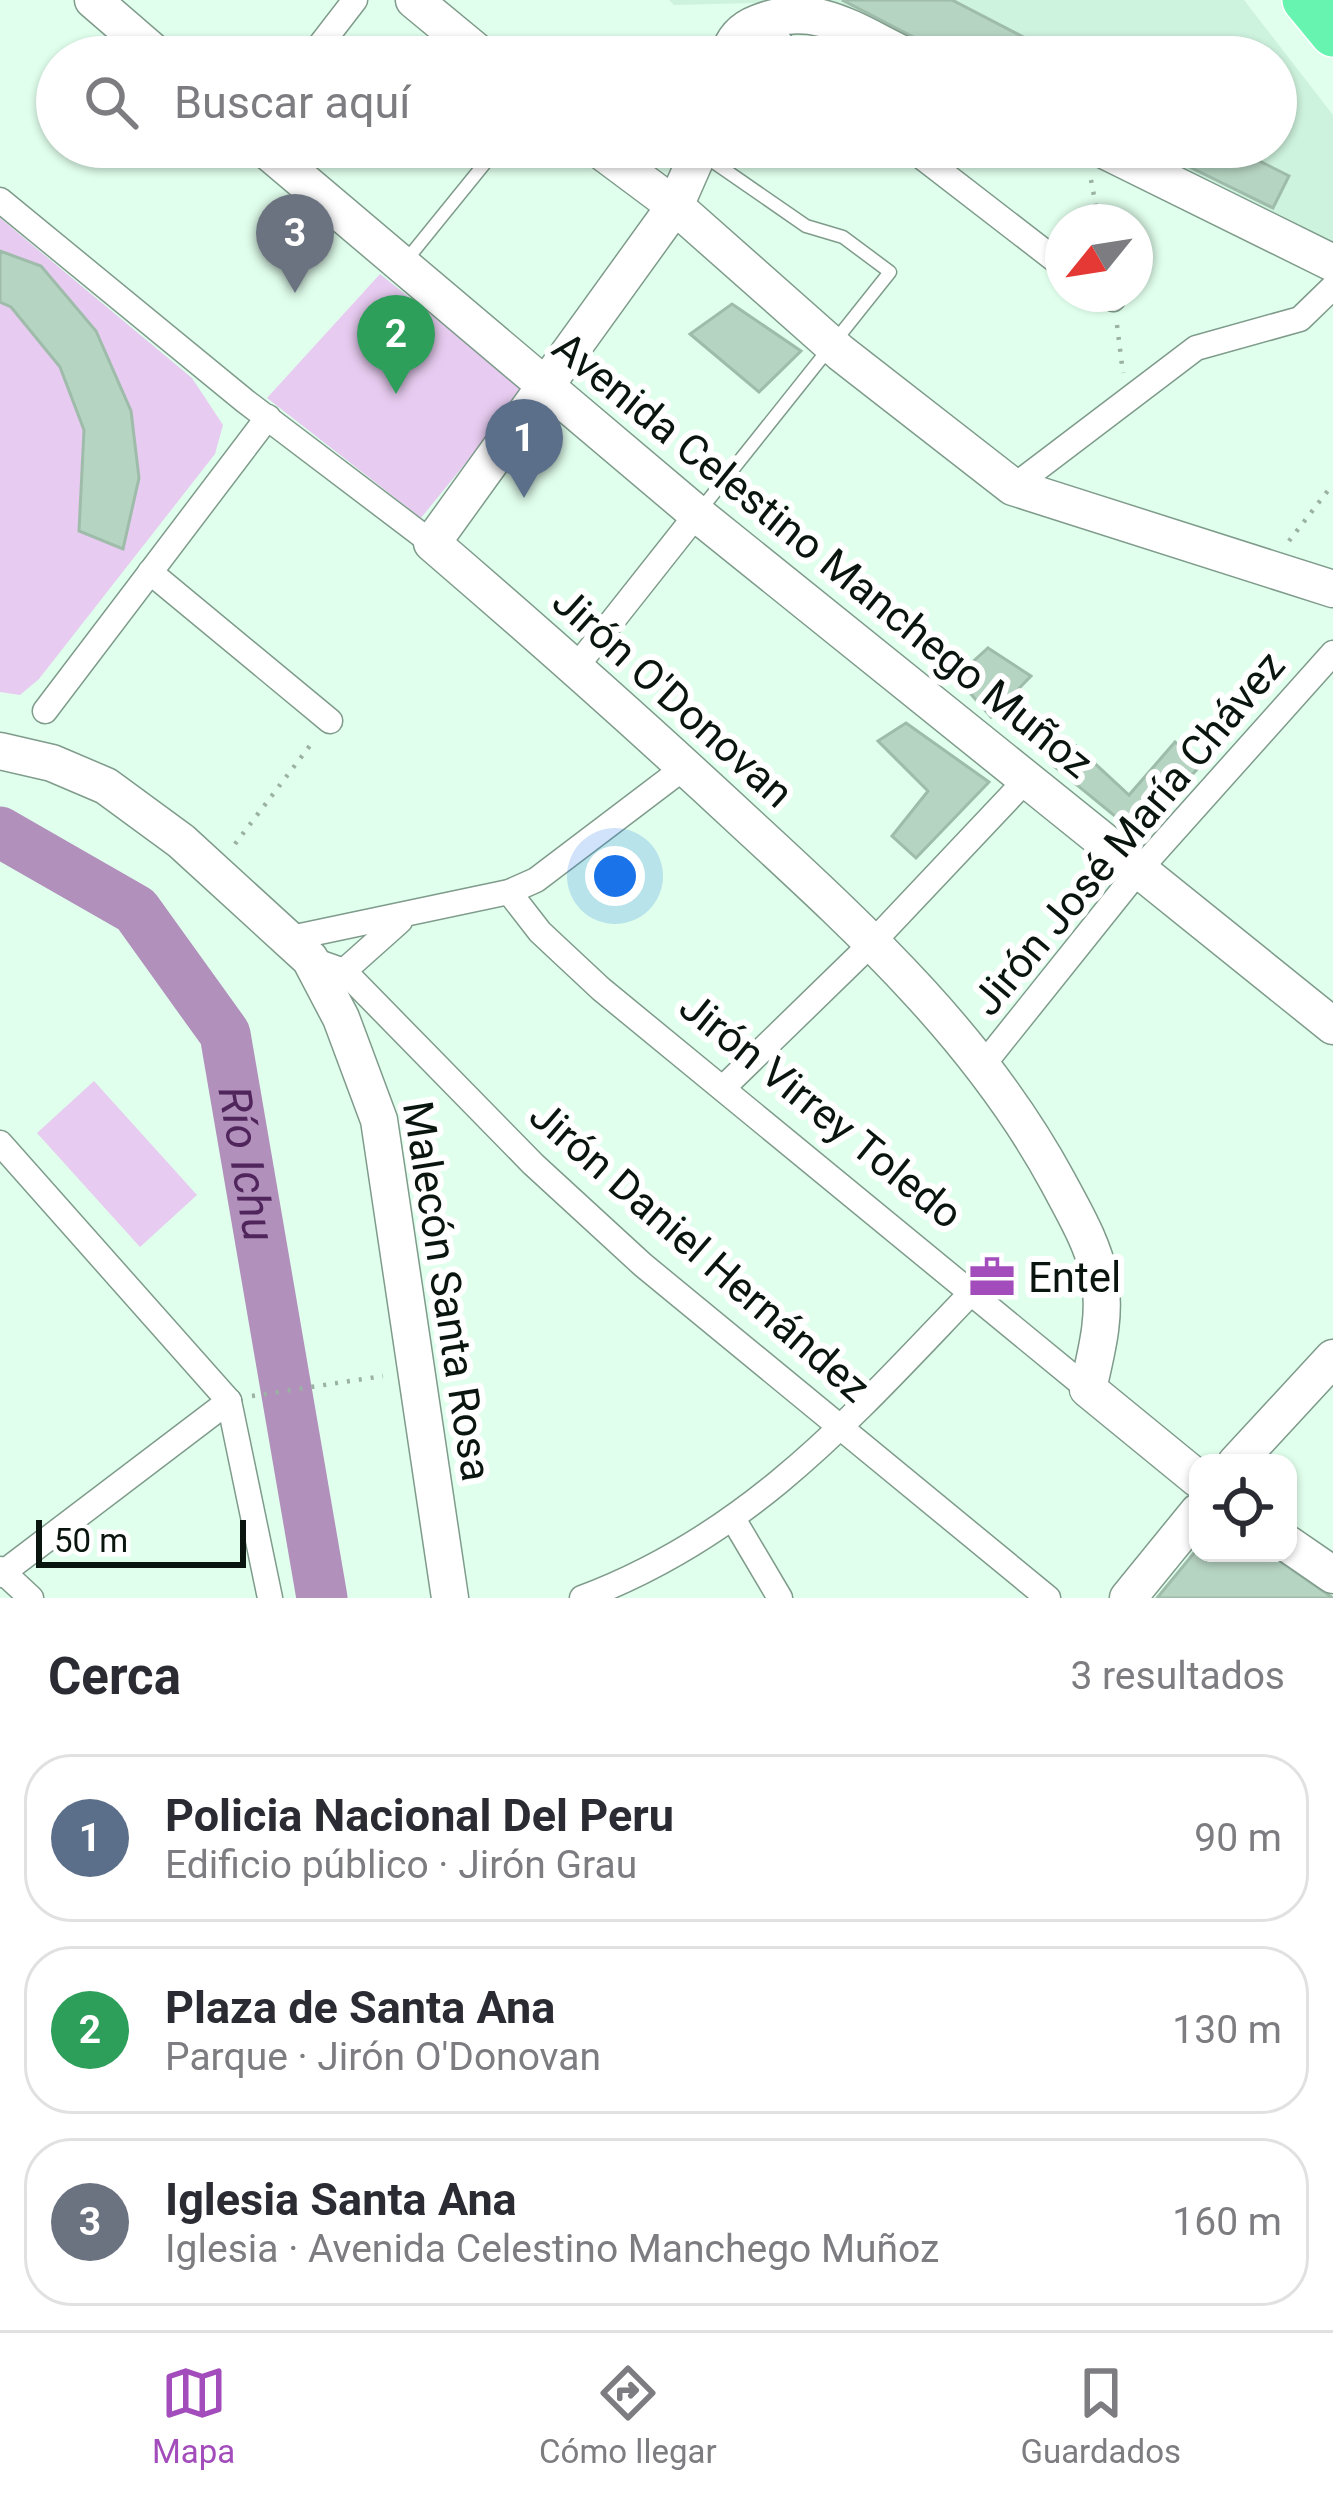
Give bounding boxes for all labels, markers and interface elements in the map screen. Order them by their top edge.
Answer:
search box [36,36,1297,168]
icon: search [78,69,144,135]
text: Buscar aquí [174,76,411,129]
pin: 3 [256,194,334,293]
north arrow [1045,204,1153,312]
pin: 2 [357,295,435,394]
street label: Avenida Celestino Manchego Muñoz [543,322,1103,788]
pin: 1 [485,399,563,498]
street label: Jirón O'Donovan [543,577,803,817]
street label: Jirón José María Chávez [961,641,1295,1025]
your location [585,846,645,906]
street label: Jirón Virrey Toledo [670,981,972,1239]
water label: Río Ichu [208,1082,287,1245]
street label: Jirón Daniel Hernández [520,1090,880,1412]
street label: Malecón Santa Rosa [393,1098,501,1484]
office icon: Entel [967,1252,1017,1302]
place label: Entel [1028,1253,1121,1302]
map controls [1189,1454,1297,1562]
button: locate [1189,1454,1297,1562]
scale bar [36,1514,246,1567]
text: 50 m [54,1521,128,1560]
text: Cerca [48,1647,181,1706]
text: 3 resultados [1070,1653,1285,1699]
text: Policia Nacional Del Peru [165,1789,674,1842]
text: 1 [79,1815,101,1861]
text: 90 m [1194,1815,1282,1861]
text: Edificio público · Jirón Grau [165,1842,637,1888]
text: Plaza de Santa Ana [165,1981,555,2034]
text: 2 [79,2007,101,2053]
text: 130 m [1172,2007,1282,2053]
text: Parque · Jirón O'Donovan [165,2034,601,2080]
text: Iglesia Santa Ana [165,2173,517,2226]
text: 3 [79,2199,101,2245]
text: 160 m [1172,2199,1282,2245]
text: Iglesia · Avenida Celestino Manchego Muñoz [165,2226,939,2272]
tab: Mapa [152,2360,235,2471]
tab: Cómo llegar [539,2360,717,2471]
tab: Guardados [1020,2360,1181,2471]

